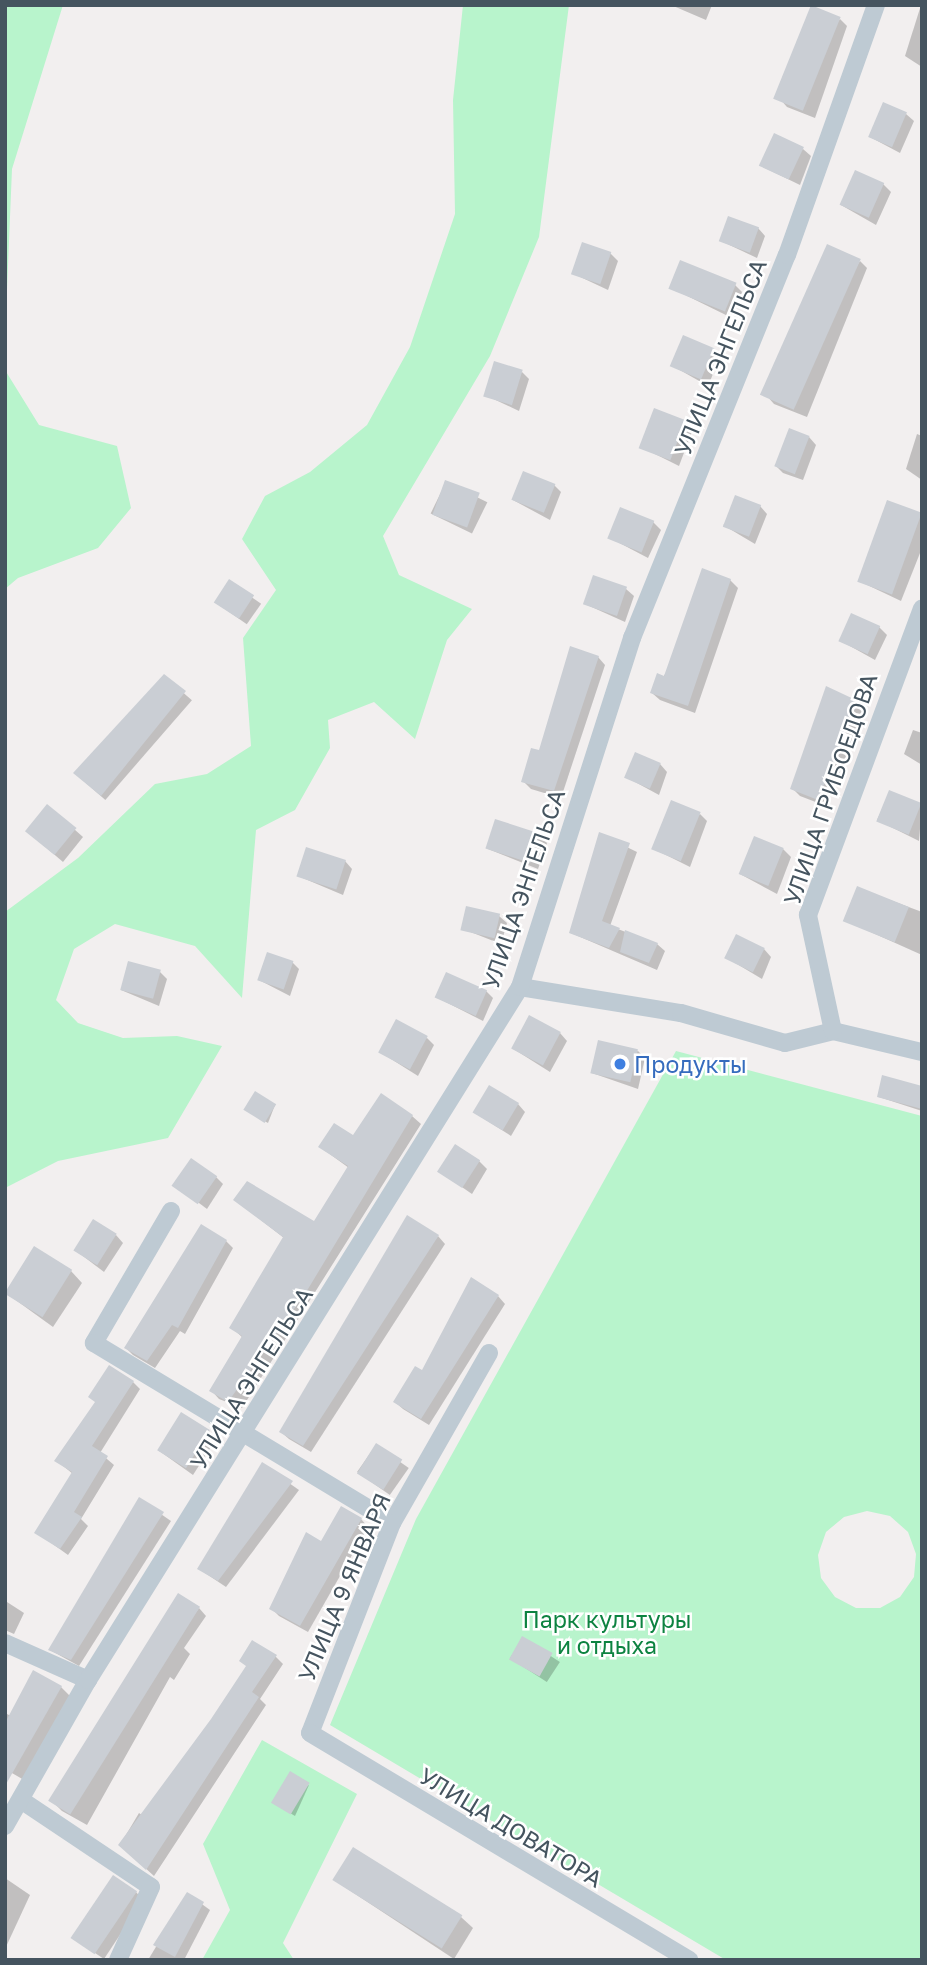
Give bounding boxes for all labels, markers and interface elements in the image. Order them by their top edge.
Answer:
street label: УЛИЦА ЭНГЕЛЬСА [668,255,772,459]
street label: УЛИЦА ГРИБОЕДОВА [777,670,883,908]
street label: УЛИЦА ЭНГЕЛЬСА [476,785,570,993]
place label: Продукты [634,1050,747,1078]
marker: Продукты [612,1056,628,1072]
street label: УЛИЦА ЭНГЕЛЬСА [184,1282,318,1474]
street label: УЛИЦА 9 ЯНВАРЯ [292,1489,396,1685]
park label: Парк культуры и отдыха [522,1605,692,1659]
street label: УЛИЦА ДОВАТОРА [414,1761,608,1893]

